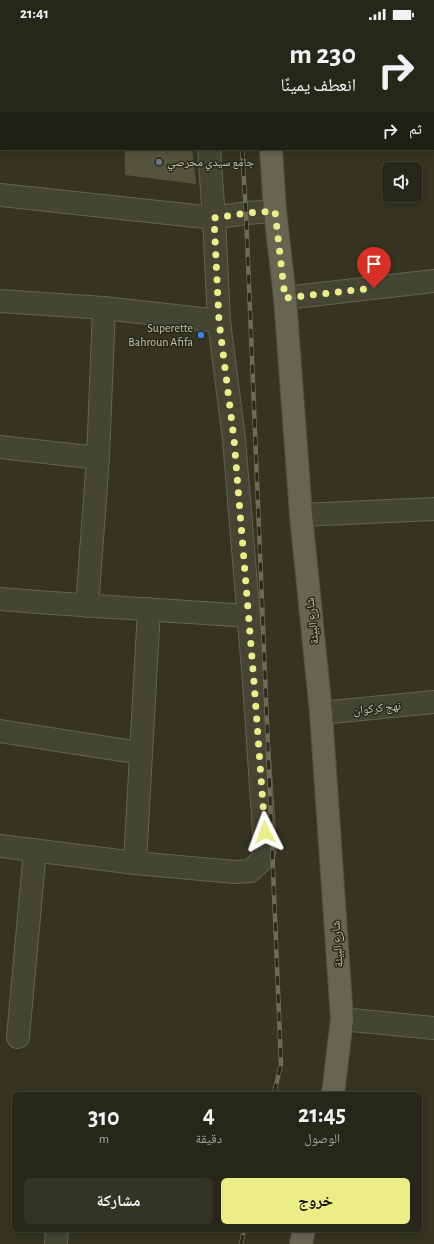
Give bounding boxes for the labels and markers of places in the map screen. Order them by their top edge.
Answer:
place label: جامع سيدي محرصي [167,156,255,172]
marker: جامع سيدي محرصي [154,157,164,167]
pin [357,247,391,288]
place label: Superette Bahroun Afifa [128,322,193,348]
marker: Superette Bahroun Afifa [196,330,206,340]

